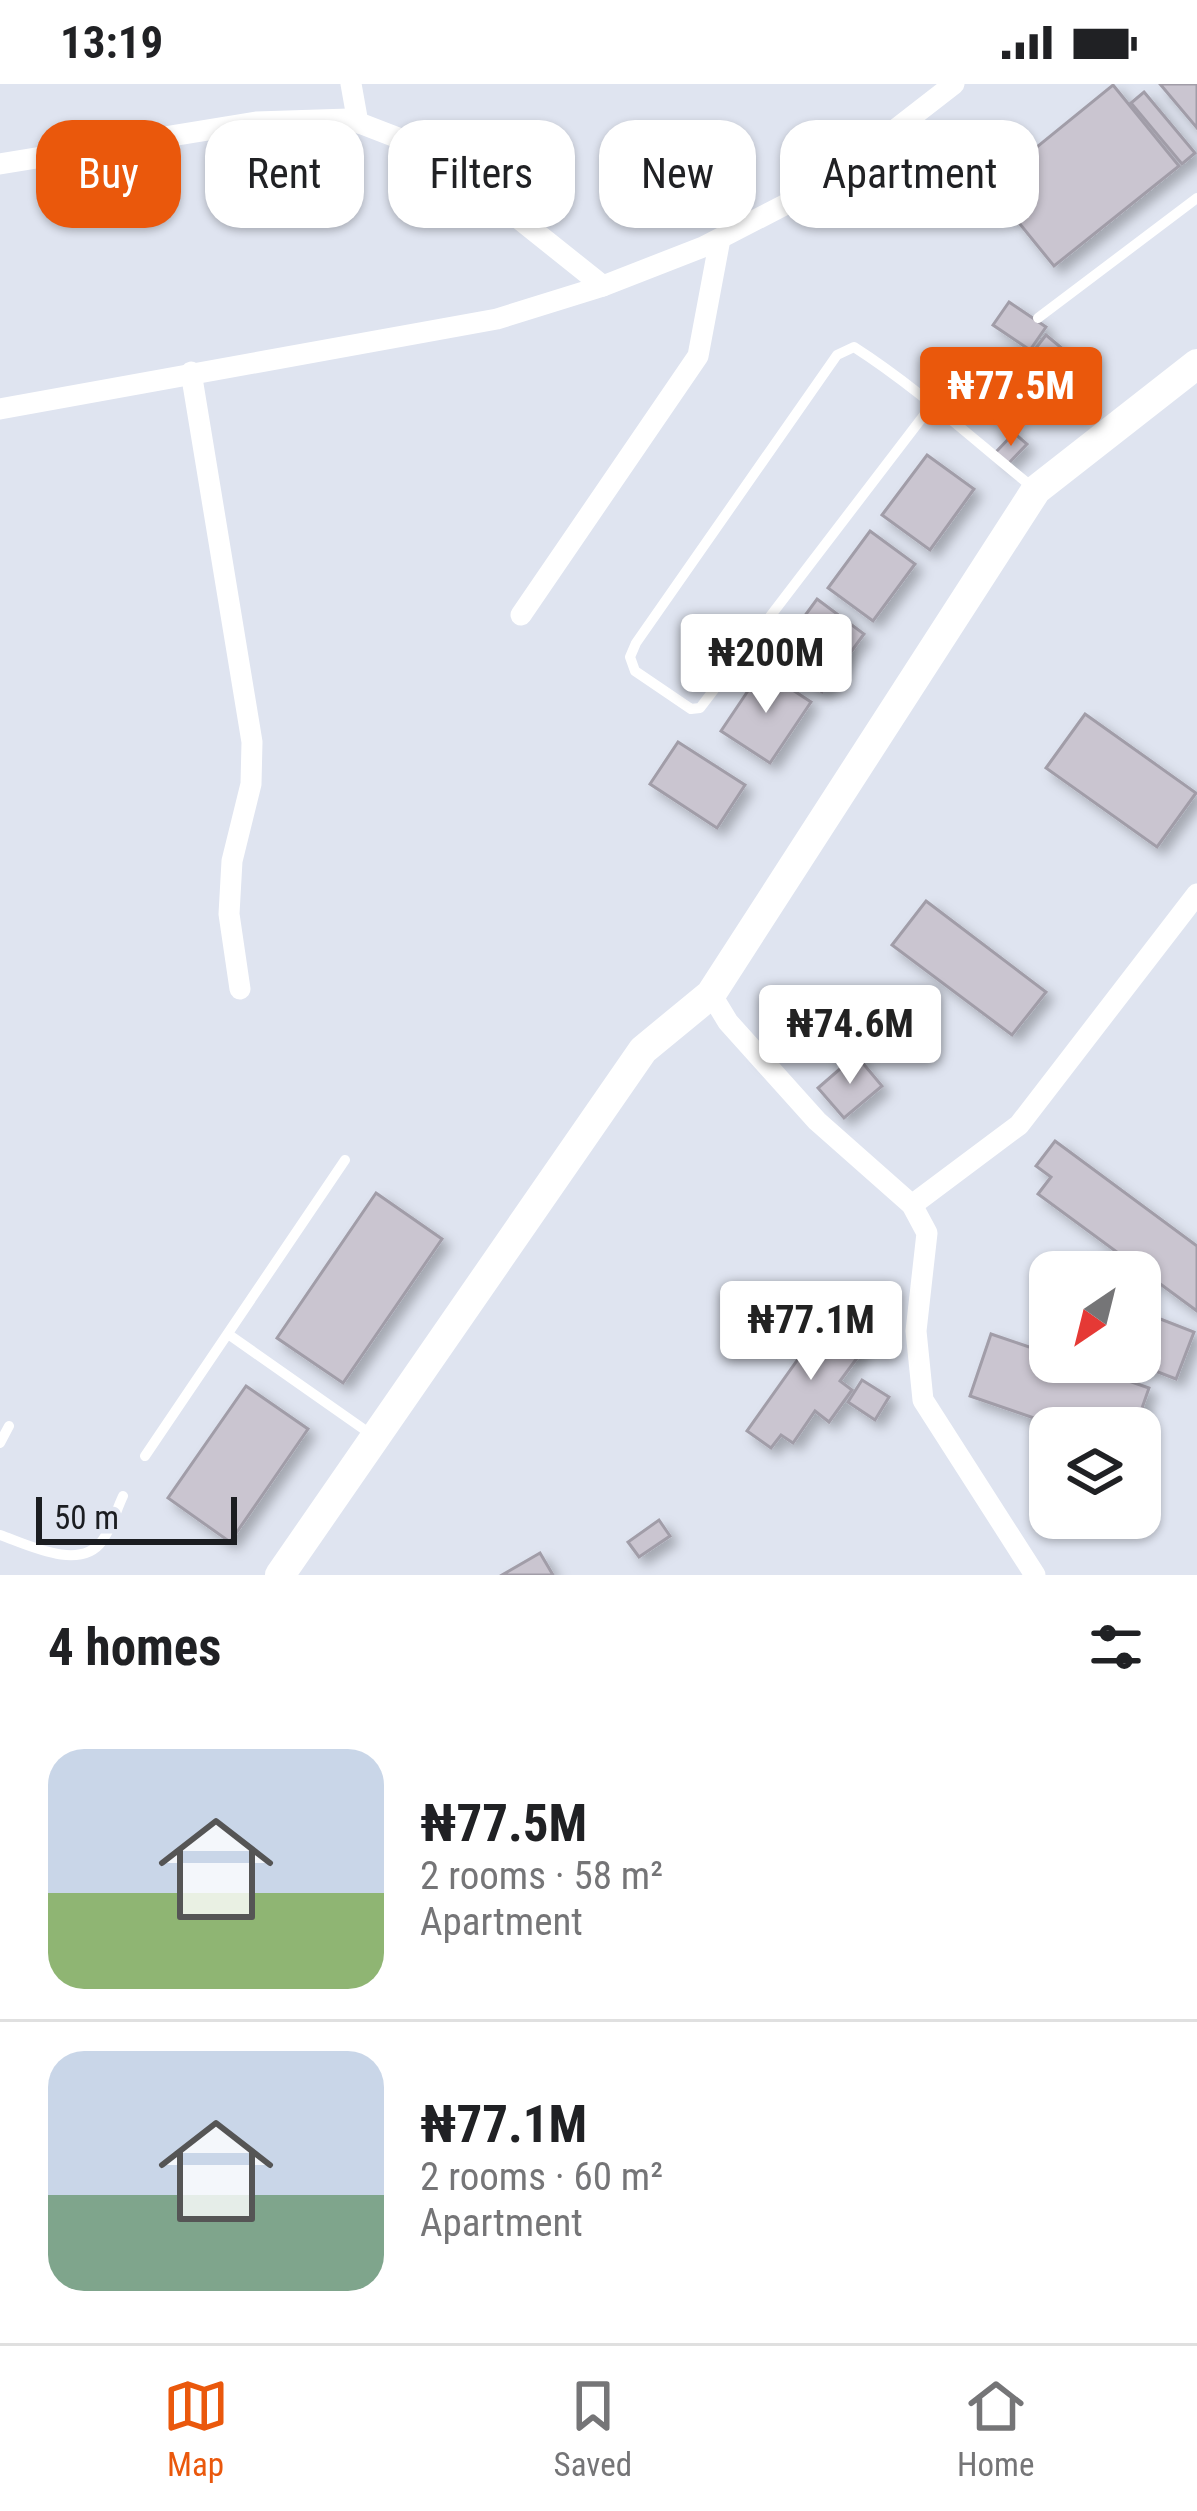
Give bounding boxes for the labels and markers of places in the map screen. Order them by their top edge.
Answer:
pin: ₦77.5M [913,347,1109,449]
pin: ₦200M [682,614,850,716]
pin: ₦74.6M [752,985,948,1087]
pin: ₦77.1M [713,1281,909,1383]

